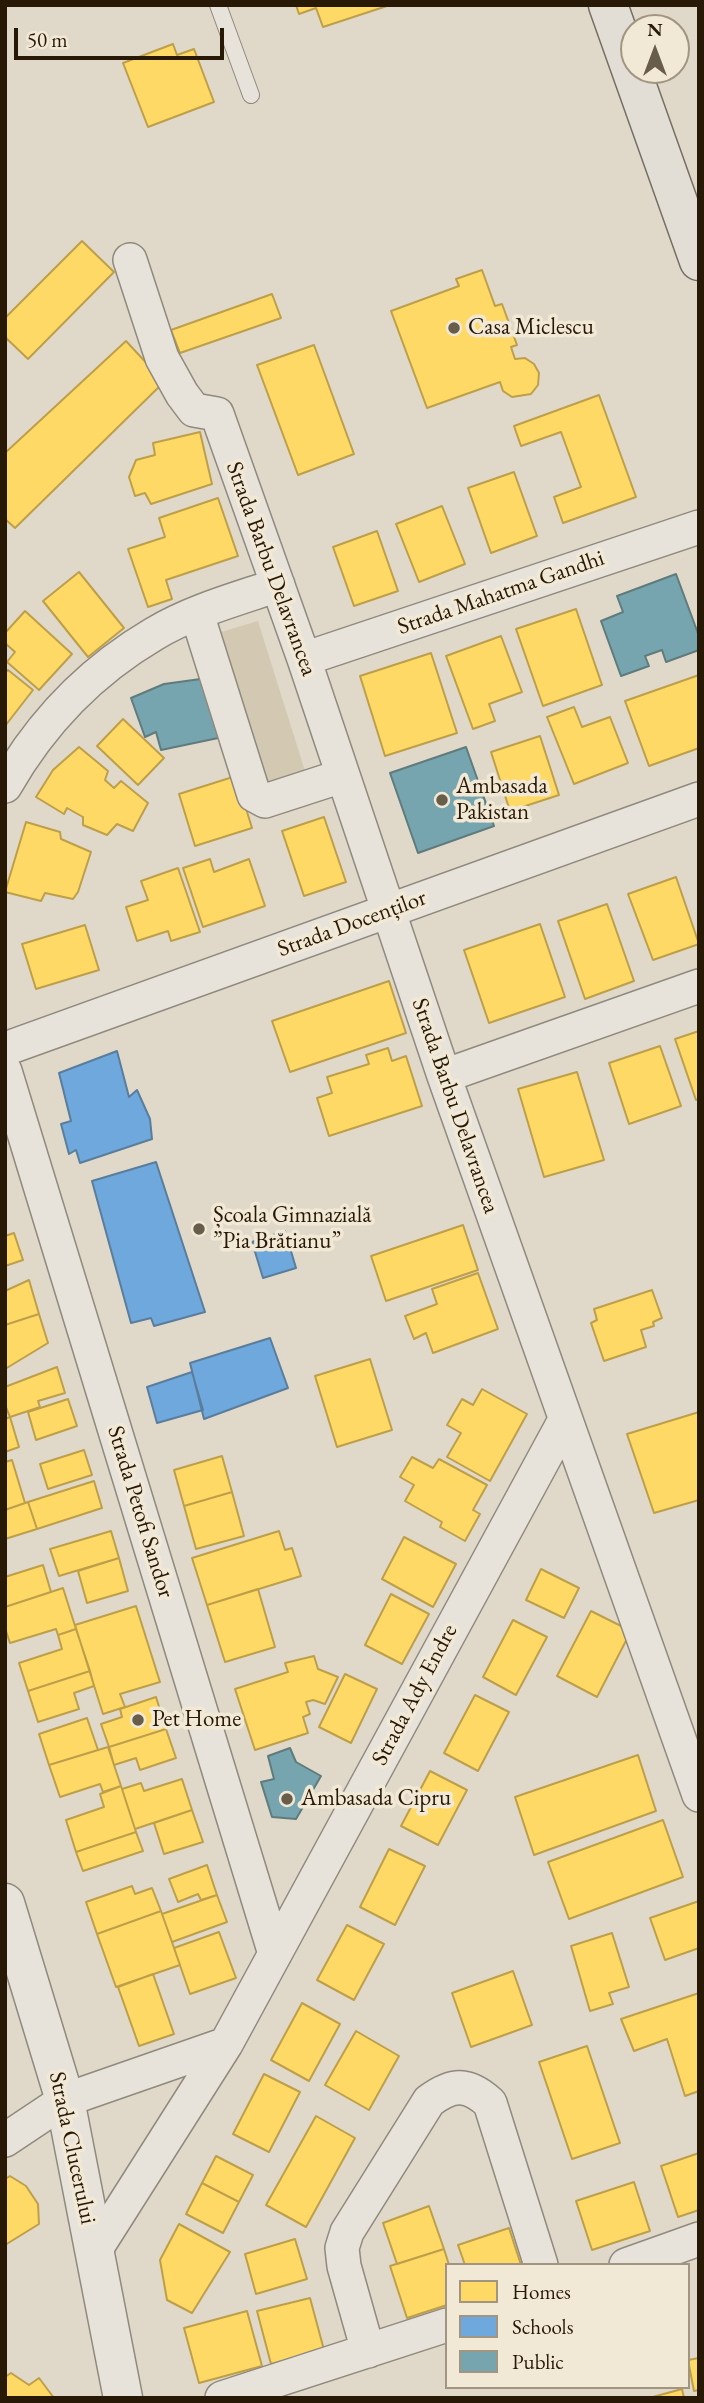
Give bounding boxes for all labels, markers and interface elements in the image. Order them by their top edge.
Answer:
scale bar [18,14,228,58]
north arrow [620,14,690,84]
text: N [647,17,663,42]
text: 50 m [27,26,68,53]
place label: Casa Miclescu [468,314,594,342]
marker: Casa Miclescu [446,320,462,336]
street label: Strada Barbu Delavrancea [219,458,323,680]
street label: Strada Mahatma Gandhi [394,545,608,641]
place label: Ambasada Pakistan [456,773,548,827]
marker: Ambasada Pakistan [434,792,450,808]
street label: Strada Docenților [274,884,430,964]
street label: Strada Barbu Delavrancea [405,995,505,1217]
place label: Școala Gimnazială ”Pia Brătianu” [213,1202,371,1256]
marker: Școala Gimnazială ”Pia Brătianu” [191,1221,207,1237]
street label: Strada Petofi Sandor [101,1423,179,1601]
street label: Strada Ady Endre [366,1620,464,1770]
place label: Pet Home [152,1706,241,1734]
marker: Pet Home [130,1712,146,1728]
place label: Ambasada Cipru [301,1785,451,1813]
marker: Ambasada Cipru [279,1791,295,1807]
street label: Strada Clucerului [42,2069,102,2227]
legend [445,2263,690,2389]
text: Homes [512,2278,571,2305]
text: Schools [512,2313,573,2340]
text: Public [512,2348,564,2375]

